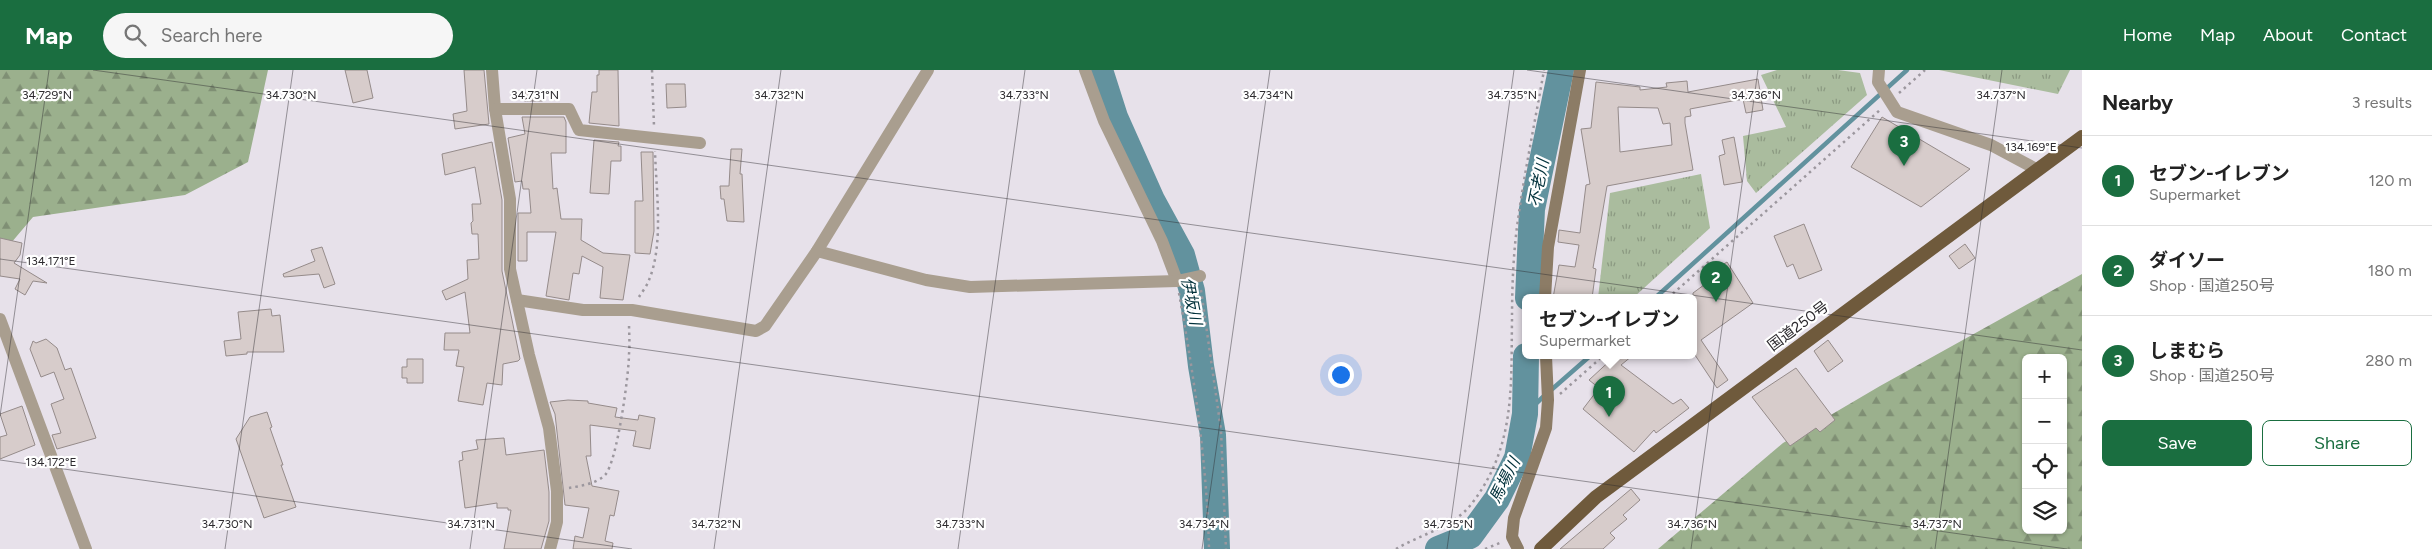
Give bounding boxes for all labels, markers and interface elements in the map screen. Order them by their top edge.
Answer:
search box [103,13,453,58]
text: Map [25,21,73,50]
icon: search [121,21,149,49]
text: Search here [161,24,262,47]
text: Home [2123,24,2172,46]
text: Map [2200,24,2235,46]
text: About [2263,24,2313,46]
text: Contact [2341,24,2407,46]
text: 34.729°N [22,88,72,102]
text: 34.730°N [266,88,316,102]
text: 34.731°N [511,88,559,102]
text: 34.732°N [754,88,804,102]
text: 34.733°N [999,88,1049,102]
text: 34.734°N [1243,88,1293,102]
text: 34.735°N [1487,88,1537,102]
text: 34.736°N [1731,88,1781,102]
text: 34.737°N [1976,88,2026,102]
text: Nearby [2102,90,2173,115]
text: 3 results [2352,93,2412,112]
pin: 3 [1888,125,1920,166]
text: 134.169°E [2005,140,2057,154]
water label: 不老川 [1525,156,1553,208]
text: セブン-イレブン [2149,162,2290,185]
text: 1 [2115,171,2121,190]
text: 120 m [2369,171,2412,190]
text: Supermarket [2149,185,2241,204]
text: ダイソー [2149,249,2225,272]
text: 134.171°E [26,254,76,268]
pin: 2 [1700,261,1732,302]
text: 2 [2113,261,2123,280]
text: 180 m [2368,261,2412,280]
water label: 伊坂川 [1178,276,1206,328]
text: Shop · 国道250号 [2149,276,2275,295]
popup [1522,294,1697,359]
street label: 国道250号 [1764,297,1832,355]
text: セブン-イレブン [1539,308,1680,331]
text: Supermarket [1539,331,1631,350]
text: しまむら [2149,339,2225,362]
text: 3 [2114,351,2122,370]
text: 280 m [2365,351,2412,370]
map controls [2022,354,2067,534]
button: + [2022,354,2067,399]
your location [1328,362,1354,388]
text: Shop · 国道250号 [2149,366,2275,385]
pin: 1 [1593,376,1625,417]
button: − [2022,399,2067,444]
button: Save [2102,420,2252,466]
button: Share [2262,420,2412,466]
button: locate [2022,444,2067,489]
water label: 馬場川 [1485,453,1525,506]
text: 134.172°E [25,455,77,469]
button: layers [2022,489,2067,534]
text: 34.730°N [202,517,252,531]
text: 34.731°N [447,517,495,531]
text: 34.732°N [691,517,741,531]
text: 34.733°N [935,517,985,531]
text: 34.734°N [1179,517,1229,531]
text: 34.735°N [1423,517,1473,531]
text: 34.736°N [1667,517,1717,531]
text: 34.737°N [1912,517,1962,531]

